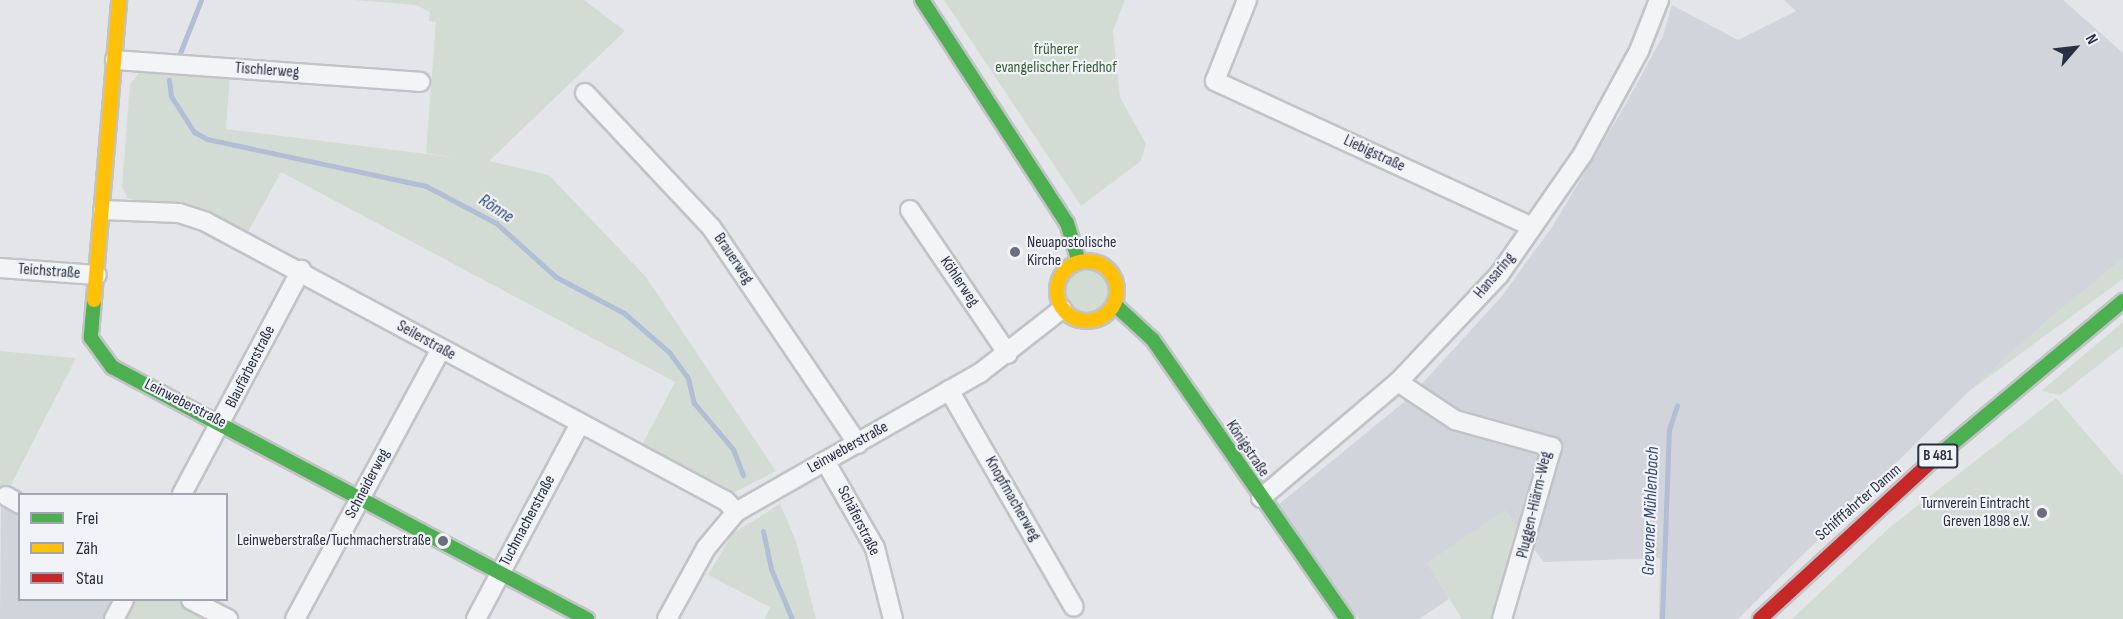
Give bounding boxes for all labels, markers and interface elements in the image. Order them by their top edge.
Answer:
north arrow [2045,18,2105,78]
text: N [2081,31,2102,48]
park label: früherer evangelischer Friedhof [995,40,1117,78]
street label: Tischlerweg [234,59,300,83]
street label: Liebigstraße [1340,131,1408,177]
water label: Rönne [474,190,518,228]
street label: Brauerweg [709,230,757,288]
place label: Neuapostolische Kirche [1027,233,1117,271]
marker: Neuapostolische Kirche [1008,245,1022,259]
street label: Hansaring [1470,249,1520,303]
street label: Köhlerweg [935,253,983,311]
street label: Teichstraße [17,260,81,284]
street label: Seilerstraße [393,317,459,365]
street label: Blaufärberstraße [222,323,280,411]
street label: Leinweberstraße [141,375,229,433]
street label: Königstraße [1221,417,1273,481]
street label: Leinweberstraße [804,418,892,478]
road number: B 481 [1917,444,1959,468]
street label: Schneiderweg [342,446,394,522]
water label: Grevener Mühlenbach [1638,446,1664,576]
street label: Pluggen-Hiärm-Weg [1513,450,1557,560]
street label: Knopfmacherweg [980,453,1044,545]
street label: Schifffahrter Damm [1812,461,1906,545]
street label: Tuchmacherstraße [496,472,560,570]
street label: Schäferstraße [832,483,884,559]
legend [18,493,228,601]
place label: Turnverein Eintracht Greven 1898 e.V. [1921,494,2030,532]
marker: Turnverein Eintracht Greven 1898 e.V. [2035,506,2049,520]
text: Frei [76,508,98,529]
place label: Leinweberstraße/Tuchmacherstraße [237,531,431,551]
marker: Leinweberstraße/Tuchmacherstraße [436,534,450,548]
text: Zäh [76,538,98,559]
text: Stau [76,568,104,589]

